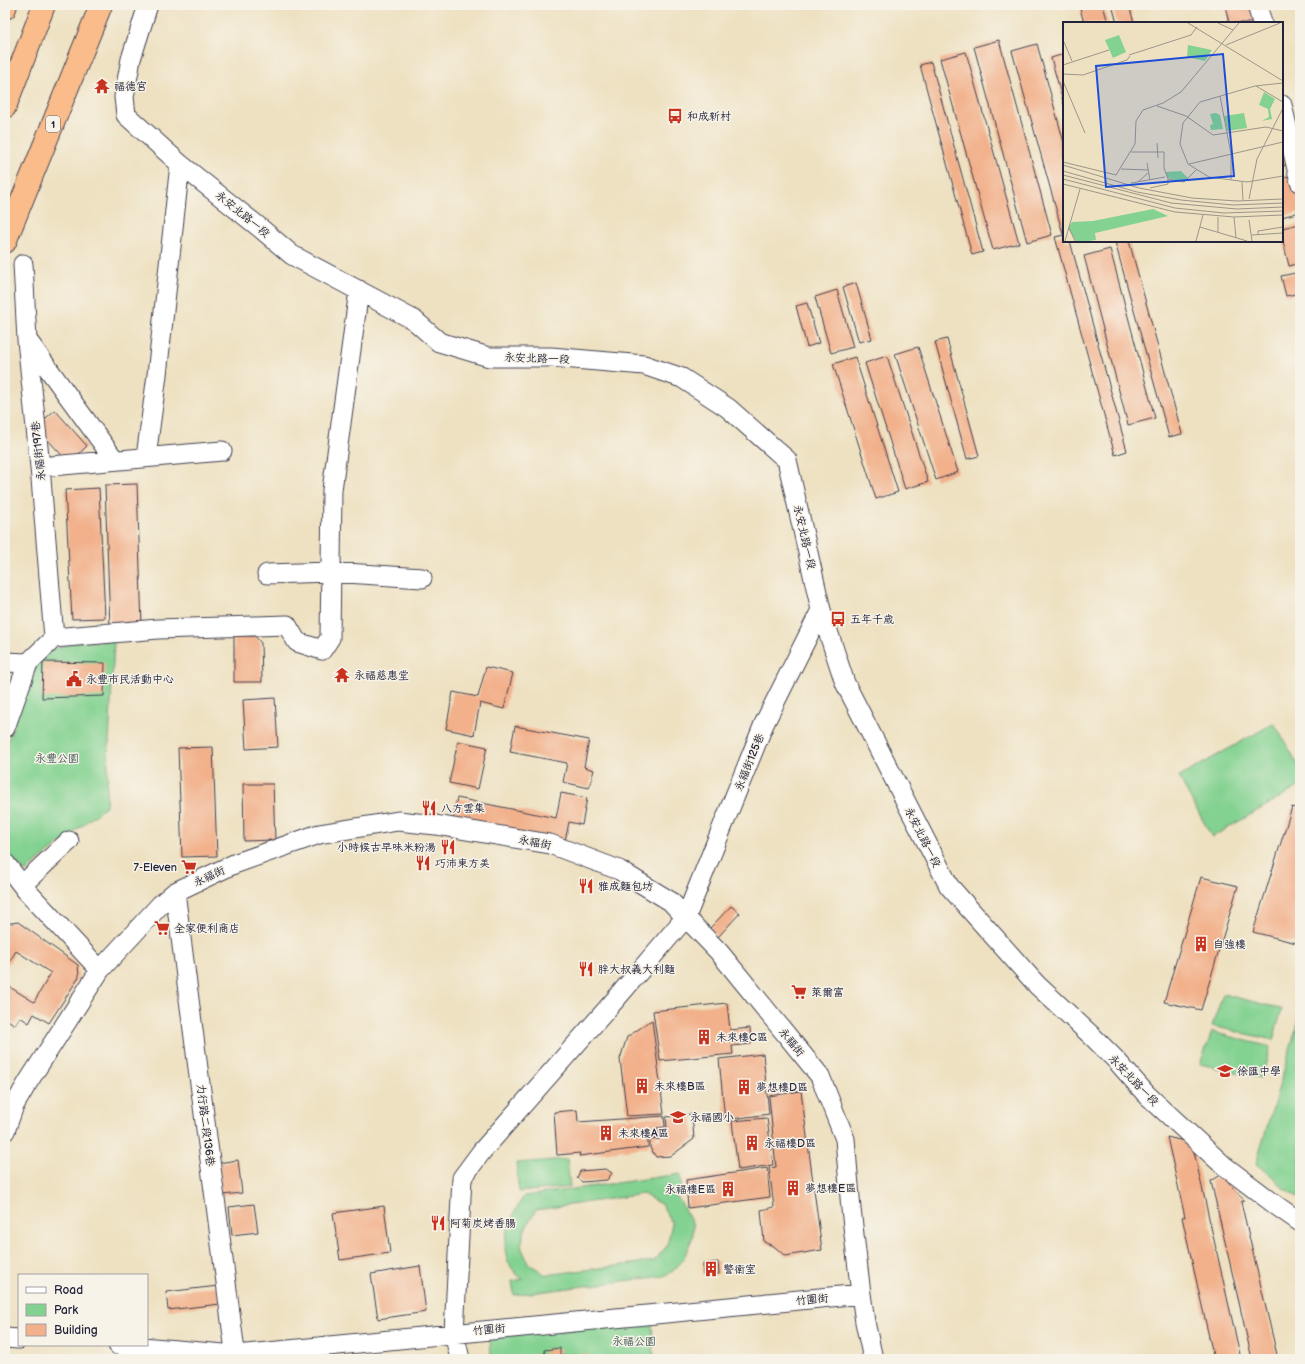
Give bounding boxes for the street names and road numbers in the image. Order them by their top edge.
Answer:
road number: 1 [46,116,60,132]
street label: 永安北路一段 [213,189,272,240]
street label: 永安北路一段 [504,351,570,366]
street label: 永福街197巷 [29,420,48,481]
street label: 永安北路一段 [791,503,818,571]
street label: 永福街125巷 [732,731,767,793]
street label: 永安北路一段 [902,805,943,870]
street label: 永福街 [517,833,553,852]
street label: 永福街 [192,863,228,889]
street label: 永福街 [776,1025,808,1060]
street label: 永安北路一段 [1106,1052,1161,1109]
street label: 力行路二段136巷 [194,1083,217,1167]
street label: 竹圍街 [795,1291,830,1307]
street label: 竹圍街 [472,1321,507,1337]

